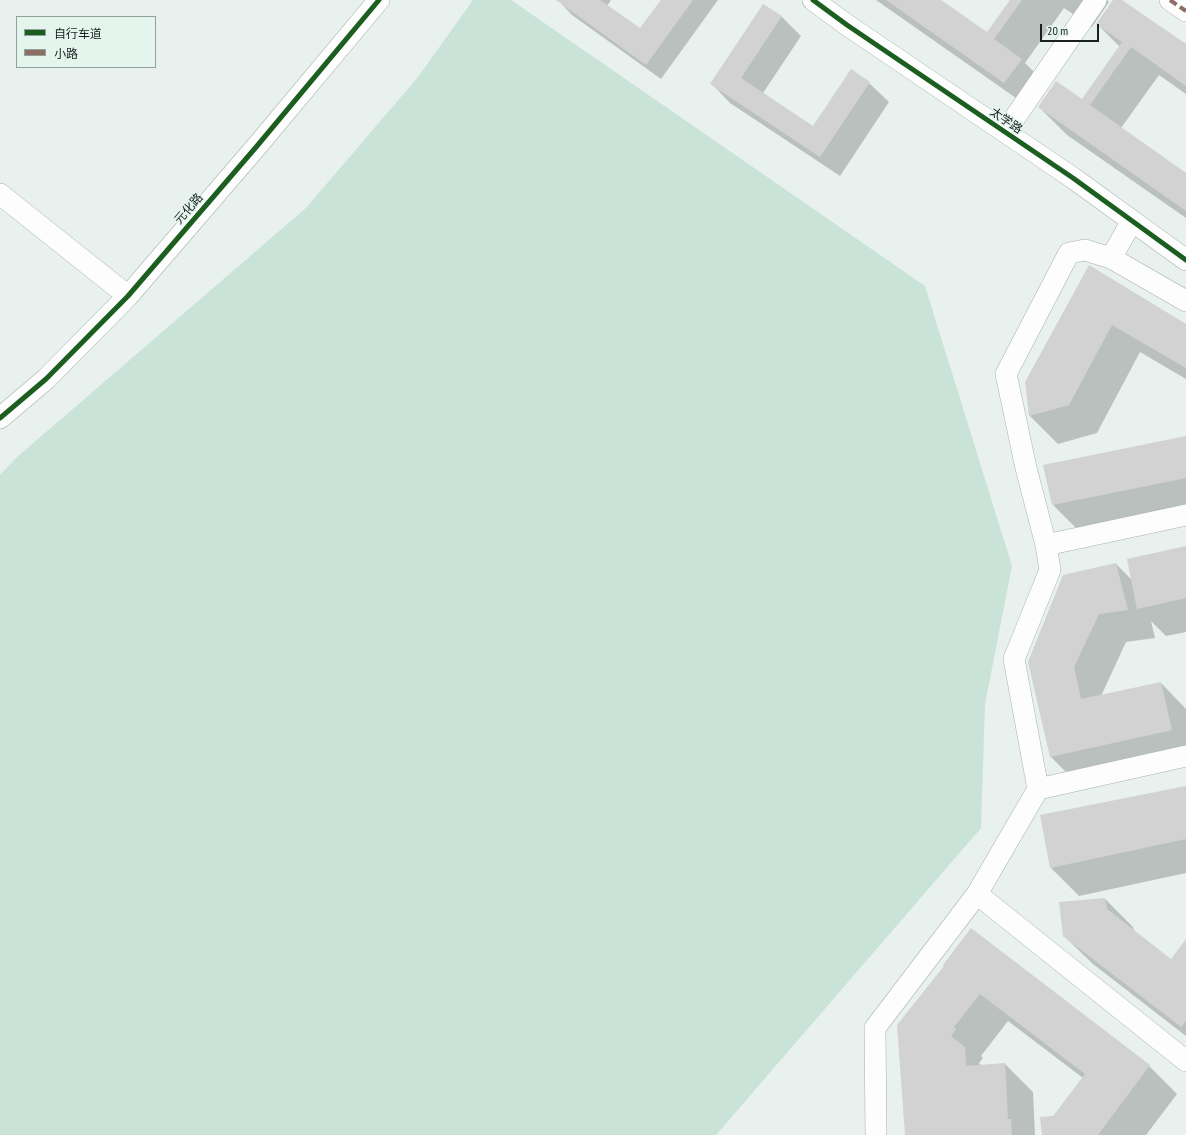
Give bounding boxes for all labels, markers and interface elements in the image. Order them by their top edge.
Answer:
legend [16,16,156,68]
scale bar [1042,16,1101,42]
text: 20 m [1047,23,1068,38]
text: 自行车道 [54,26,102,41]
text: 小路 [54,46,78,61]
street label: 太学路 [987,105,1025,137]
street label: 元化路 [172,191,206,227]

